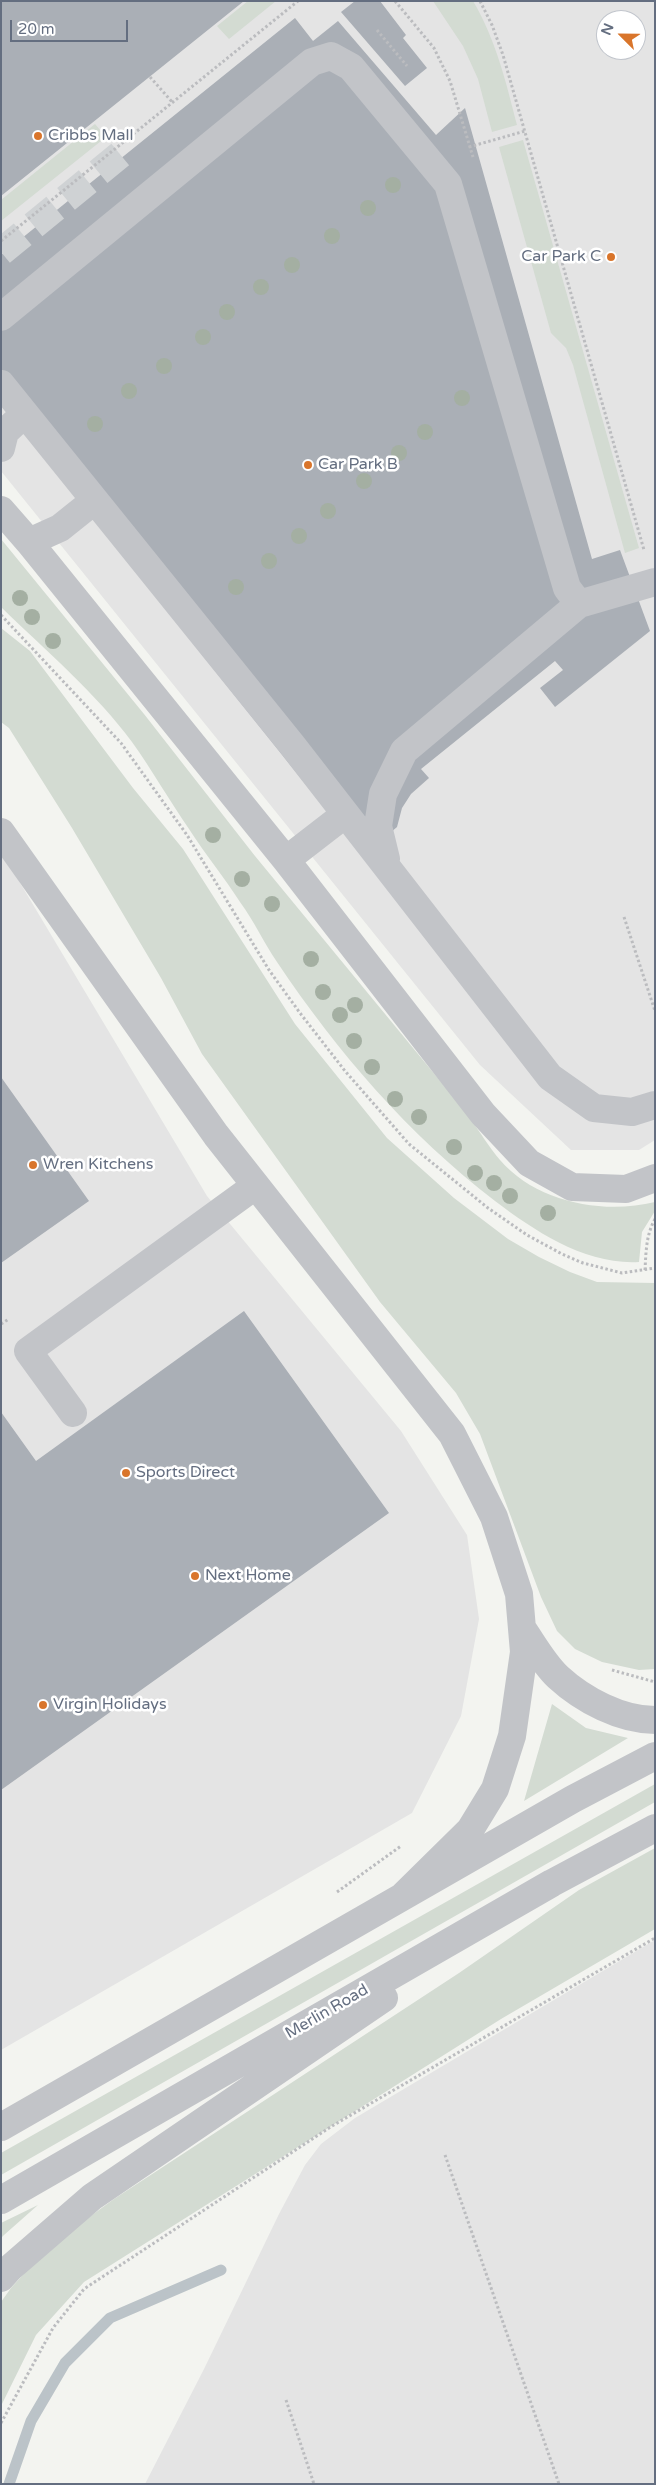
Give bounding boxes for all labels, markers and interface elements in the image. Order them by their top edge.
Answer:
scale bar [12,10,130,42]
north arrow [596,10,646,60]
text: 20 m [18,20,55,38]
text: N [598,21,618,38]
place label: Cribbs Mall [48,126,134,146]
marker: Cribbs Mall [32,130,44,142]
place label: Car Park C [521,247,601,267]
marker: Car Park C [605,251,617,263]
place label: Car Park B [318,455,398,475]
marker: Car Park B [302,459,314,471]
place label: Wren Kitchens [43,1155,153,1175]
marker: Wren Kitchens [27,1159,39,1171]
place label: Sports Direct [136,1463,235,1483]
marker: Sports Direct [120,1467,132,1479]
place label: Next Home [205,1566,291,1586]
marker: Next Home [189,1570,201,1582]
place label: Virgin Holidays [53,1695,167,1715]
marker: Virgin Holidays [37,1699,49,1711]
street label: Merlin Road [282,1981,372,2043]

